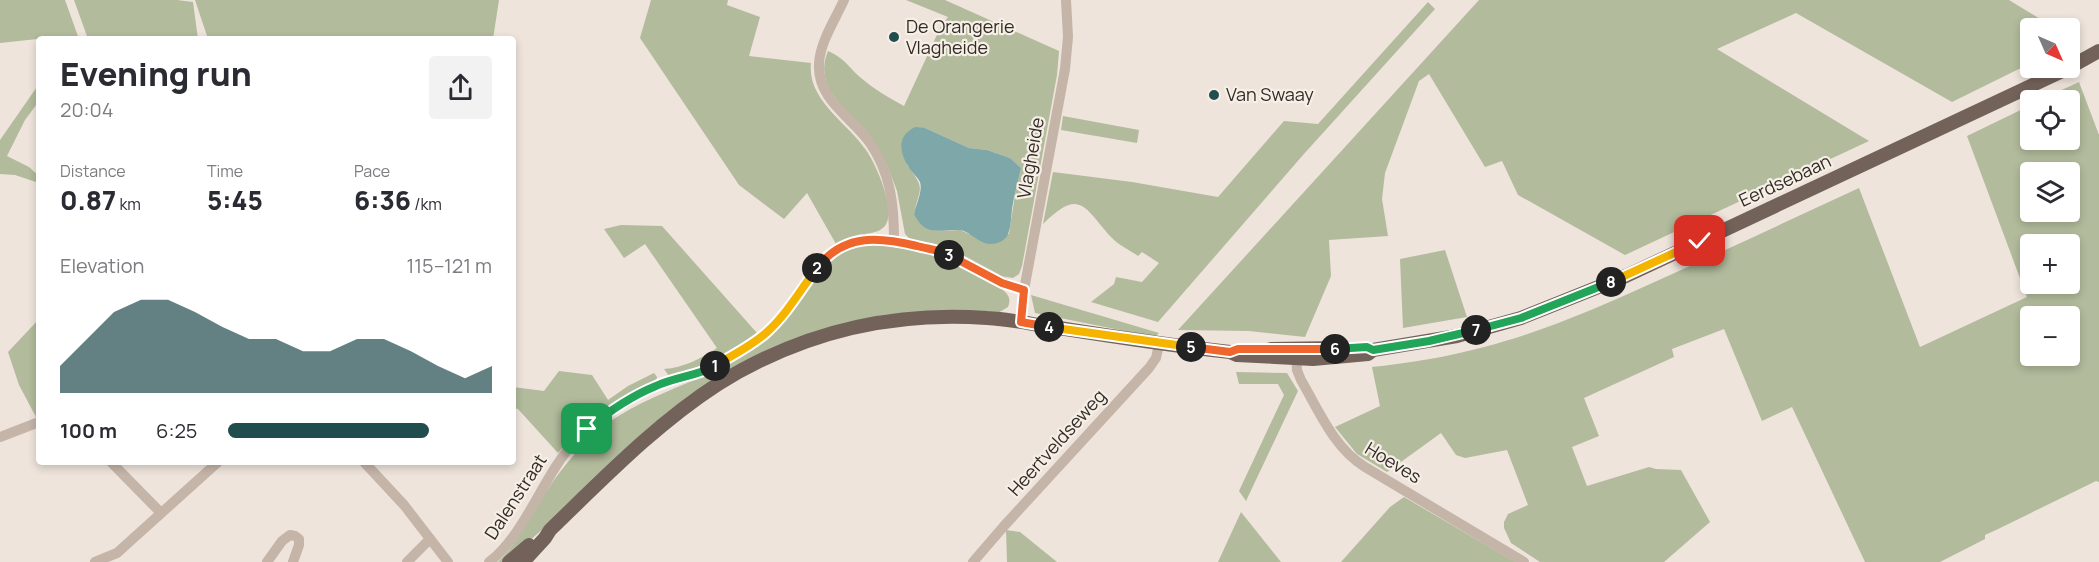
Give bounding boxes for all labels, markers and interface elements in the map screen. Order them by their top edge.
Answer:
place label: De Orangerie Vlagheide [906,14,1014,59]
north arrow [2020,18,2080,78]
map controls [2020,18,2080,366]
marker: De Orangerie Vlagheide [887,30,901,44]
text: Evening run [60,51,252,96]
button: share [429,56,492,119]
place label: Van Swaay [1226,82,1314,106]
marker: Van Swaay [1207,88,1221,102]
button: locate [2020,90,2080,150]
text: 20:04 [60,96,114,123]
street label: Vlagheide [1011,115,1049,200]
street label: Eerdsebaan [1735,148,1835,212]
text: Distance [60,160,126,182]
text: Time [207,160,243,182]
text: Pace [354,160,390,182]
button: layers [2020,162,2080,222]
text: 0.87 [60,182,116,218]
text: 5:45 [207,182,263,218]
text: 6:36 [354,182,411,218]
text: km [116,193,141,215]
text: /km [411,193,442,215]
pin [1674,215,1725,266]
icon: check [1683,224,1716,257]
button: + [2020,234,2080,294]
pin: 3 [934,240,964,270]
text: 3 [944,244,954,266]
text: Elevation [60,252,144,279]
text: 115–121 m [406,252,492,279]
pin: 2 [802,253,832,283]
text: 2 [812,257,822,279]
pin: 8 [1596,267,1626,297]
text: 8 [1606,271,1616,293]
button: − [2020,306,2080,366]
pin: 4 [1034,312,1064,342]
pin: 7 [1461,315,1491,345]
text: 4 [1044,316,1054,338]
text: 7 [1472,319,1480,341]
pin: 5 [1176,332,1206,362]
pin: 6 [1320,334,1350,364]
text: 5 [1186,336,1196,358]
text: 6 [1330,338,1340,360]
pin: 1 [700,351,730,381]
text: 1 [711,355,719,377]
street label: Heertveldseweg [1002,384,1111,501]
pin [561,403,612,454]
icon: arrive [570,412,603,445]
text: 100 m [60,417,117,444]
text: 6:25 [156,417,197,444]
street label: Hoeves [1361,436,1426,488]
street label: Dalenstraat [479,449,552,544]

